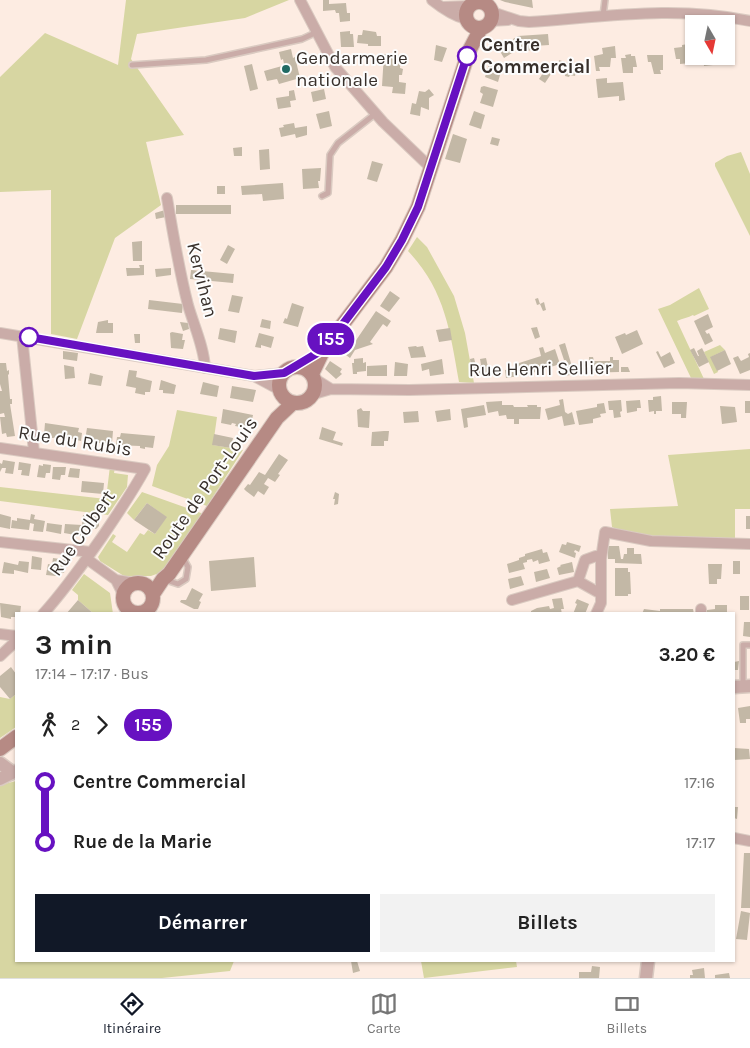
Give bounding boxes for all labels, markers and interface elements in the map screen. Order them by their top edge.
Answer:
north arrow [685,15,735,65]
map controls [685,15,735,65]
place label: Centre Commercial [481,34,591,78]
marker: Centre Commercial [457,46,477,66]
place label: Gendarmerie nationale [296,47,408,91]
marker: Gendarmerie nationale [280,63,292,75]
street label: Kervihan [182,240,222,320]
line badge: 155 [302,323,360,355]
unlabelled marker [19,327,39,347]
text: 155 [317,328,345,350]
street label: Rue Henri Sellier [469,357,612,381]
street label: Route de Port-Louis [148,413,262,563]
street label: Rue du Rubis [17,421,133,461]
street label: Rue Colbert [44,486,120,580]
text: 3 min [35,628,113,661]
text: 3.20 € [659,644,715,666]
text: 17:14 – 17:17 · Bus [35,664,149,683]
icon: walk [35,711,63,739]
icon: forward [88,711,116,739]
text: 155 [134,714,162,736]
text: 2 [71,715,80,734]
text: Centre Commercial [73,771,246,793]
text: 17:16 [684,773,715,792]
text: Rue de la Marie [73,831,212,853]
text: 17:17 [686,833,715,852]
button: Démarrer [35,894,370,952]
button: Billets [380,894,715,952]
tab: Itinéraire [103,990,161,1037]
tab: Carte [367,990,401,1037]
tab: Billets [607,990,647,1037]

